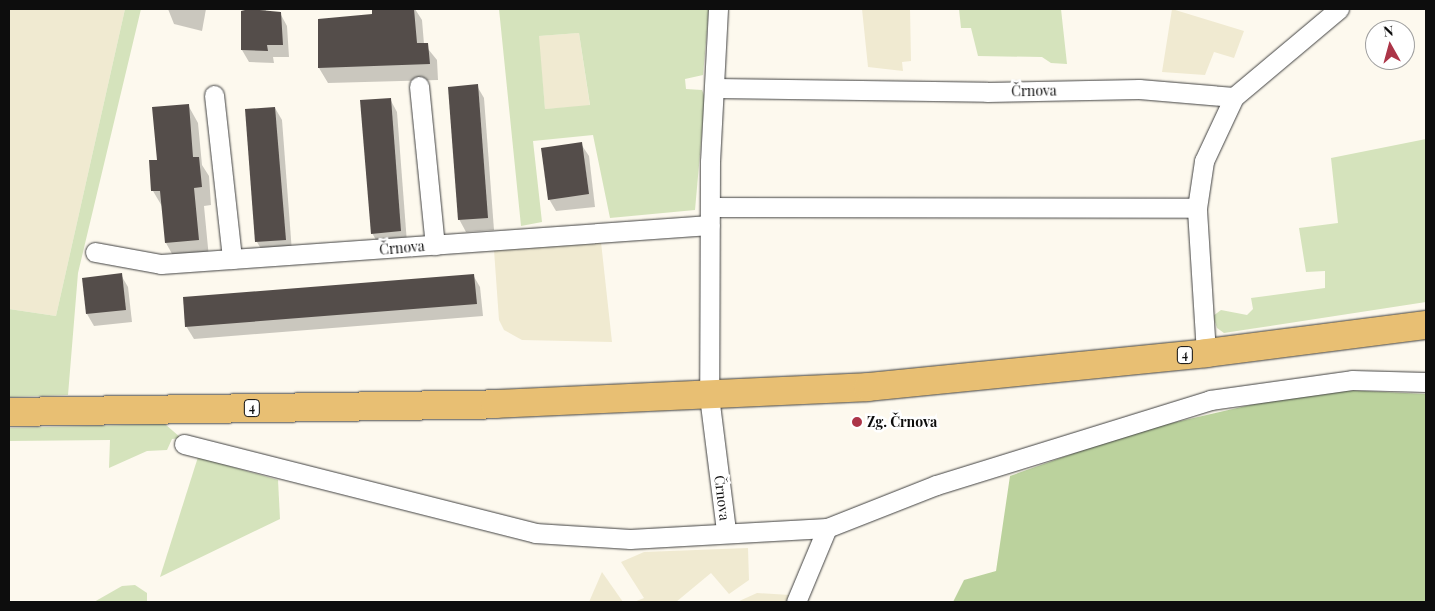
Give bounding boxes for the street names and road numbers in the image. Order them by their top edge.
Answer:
street label: Črnova [1011,82,1057,100]
street label: Črnova [379,238,425,258]
road number: 4 [1176,346,1194,364]
road number: 4 [243,398,261,418]
street label: Črnova [711,474,733,522]

